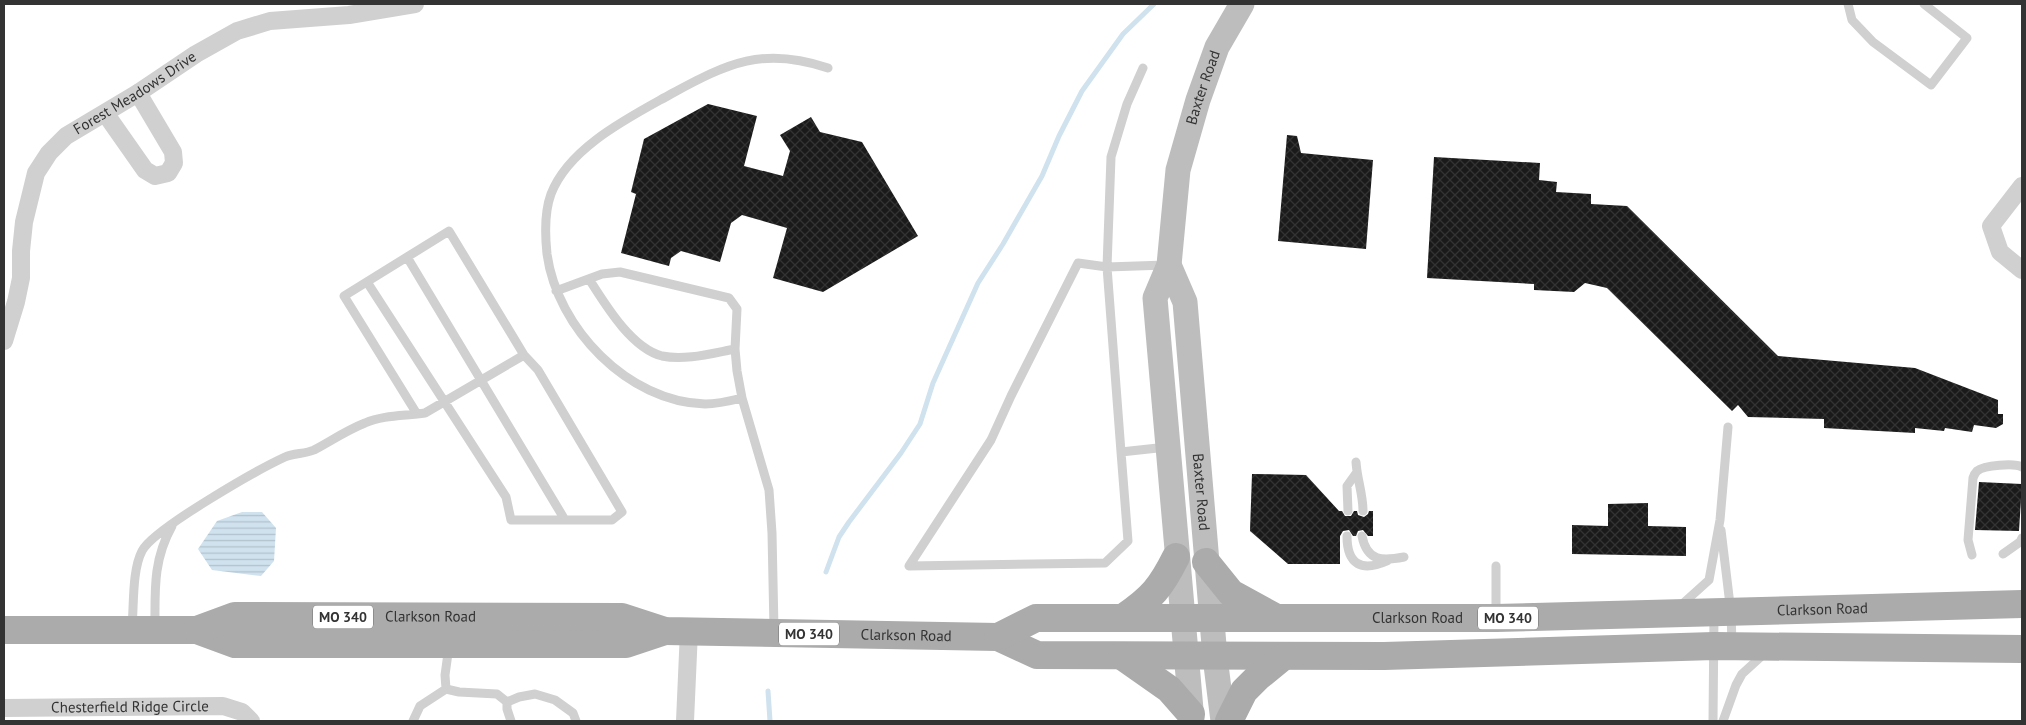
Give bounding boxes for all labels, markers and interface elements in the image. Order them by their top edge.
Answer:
street label: Forest Meadows Drive [70,47,200,138]
street label: Baxter Road [1181,48,1224,127]
street label: Baxter Road [1189,453,1214,531]
street label: Clarkson Road [1777,598,1868,620]
road number: MO 340 [313,606,373,628]
street label: Clarkson Road [385,606,476,626]
road number: MO 340 [1478,606,1538,630]
street label: Clarkson Road [1372,608,1463,627]
road number: MO 340 [779,622,839,646]
street label: Clarkson Road [861,625,952,645]
street label: Chesterfield Ridge Circle [51,696,209,717]

